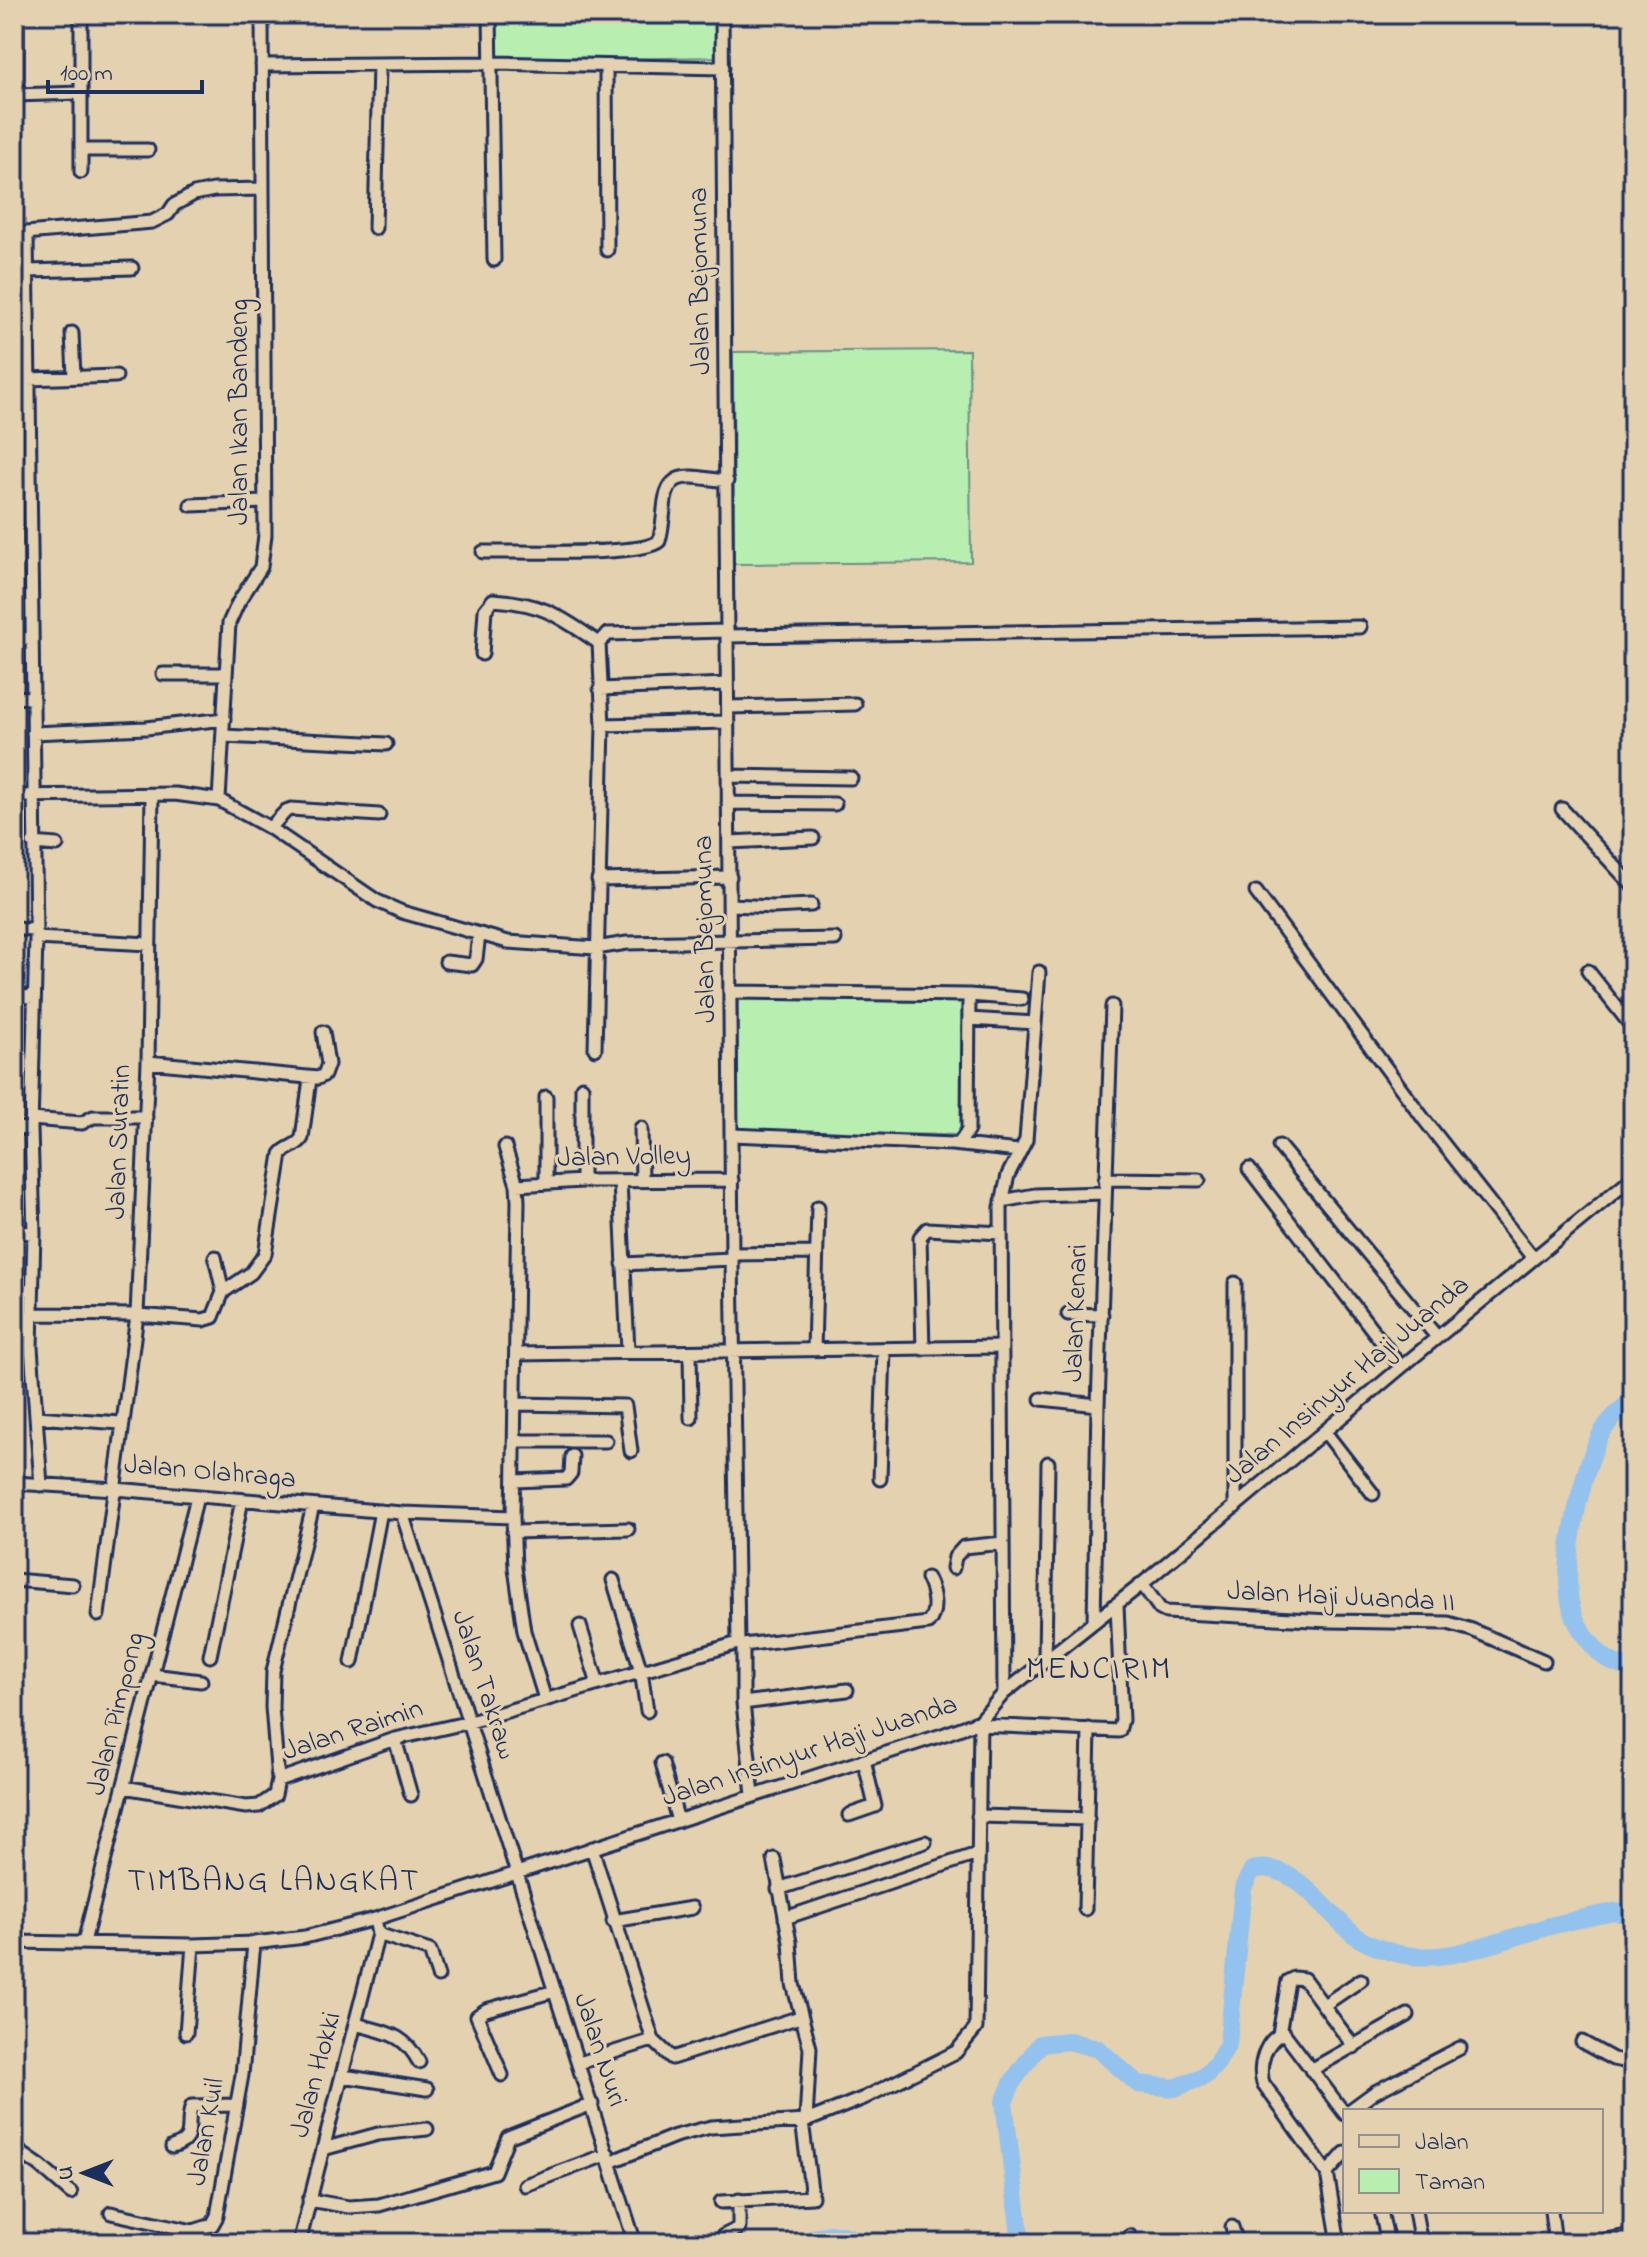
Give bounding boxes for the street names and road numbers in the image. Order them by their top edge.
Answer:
street label: Jalan Bejomuna [679,187,723,375]
street label: Jalan Ikan Bandeng [220,299,261,525]
street label: Jalan Bejomuna [684,835,728,1023]
street label: Jalan Suratin [97,1064,143,1220]
street label: Jalan Volley [557,1136,691,1180]
street label: Jalan Kenari [1054,1243,1100,1383]
street label: Jalan Insinyur Haji Juanda [1217,1266,1479,1496]
street label: Jalan Olahraga [122,1445,298,1501]
street label: Jalan Haji Juanda II [1226,1572,1456,1624]
street label: Jalan Takraw [440,1605,526,1765]
street label: Jalan Pimpong [77,1628,157,1800]
street label: Jalan Insinyur Haji Juanda [657,1685,963,1819]
street label: Jalan Raimin [277,1689,429,1773]
street label: Jalan Nuri [561,1988,637,2112]
street label: Jalan Hokki [281,2007,353,2143]
street label: Jalan Kuil [177,2075,237,2189]

